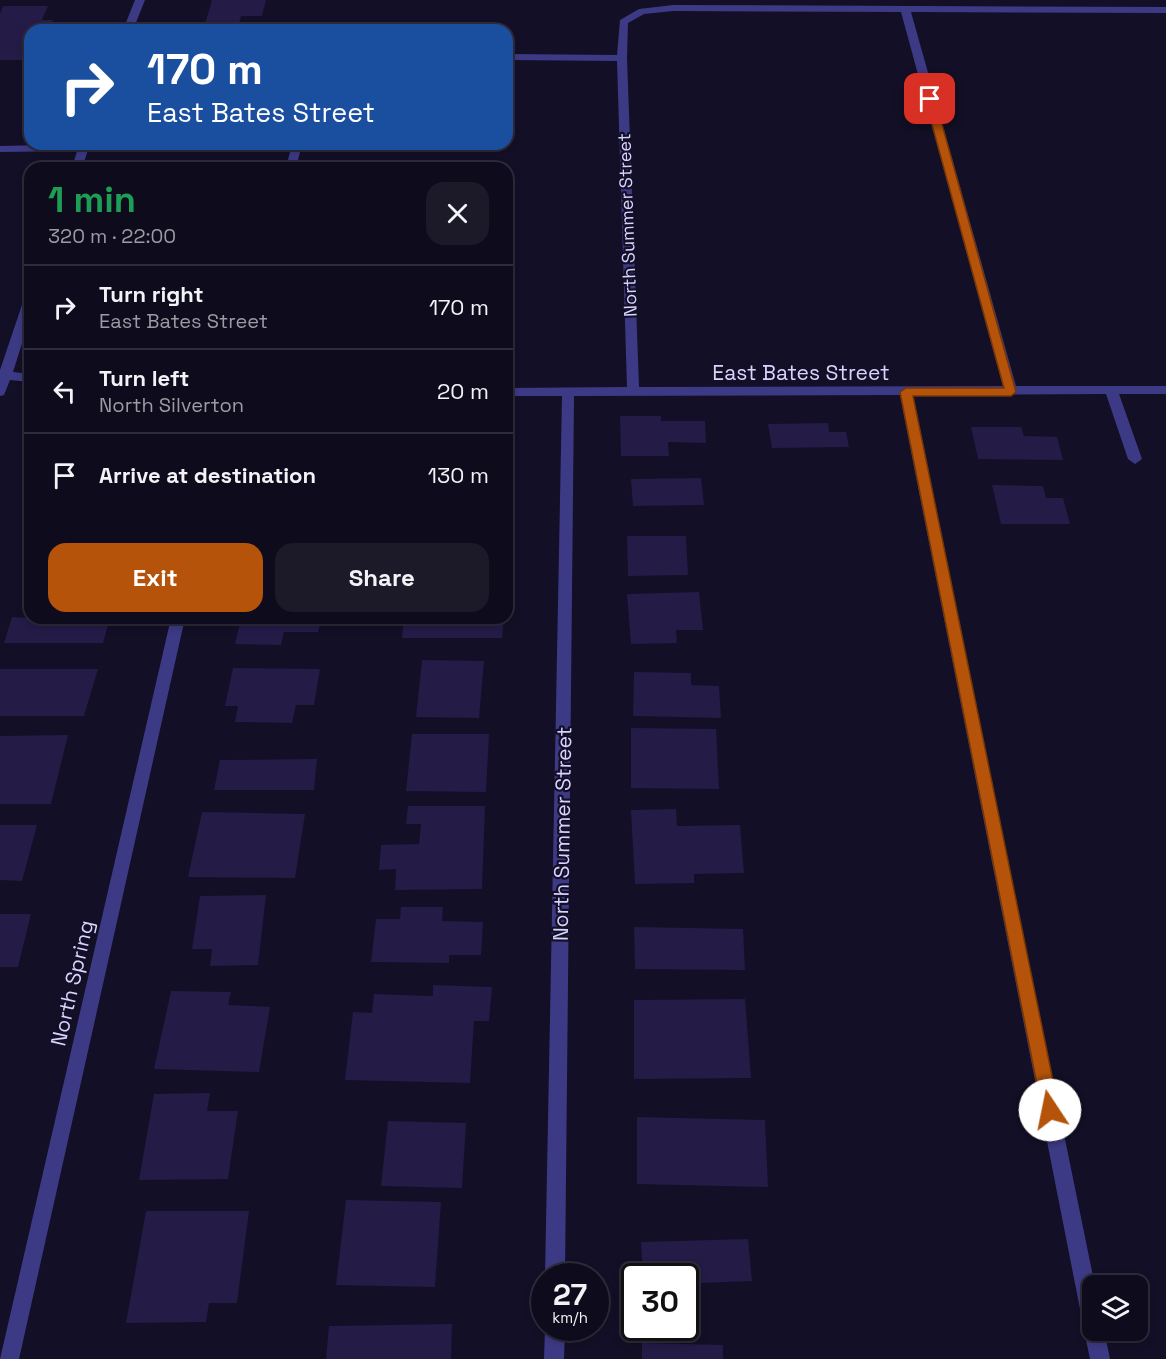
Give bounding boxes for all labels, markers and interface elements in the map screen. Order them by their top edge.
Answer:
text: 170 m [147,43,263,96]
icon: right [48,48,126,126]
pin [904,73,955,124]
icon: arrive [913,82,946,115]
text: East Bates Street [147,95,375,130]
street label: North Summer Street [612,133,642,317]
text: 1 min [48,177,136,223]
button: close [426,182,489,245]
text: 320 m · 22:00 [48,223,176,249]
text: Turn right [99,280,204,308]
icon: right [48,291,81,324]
text: 170 m [429,293,489,321]
text: East Bates Street [99,308,268,334]
street label: East Bates Street [712,359,890,386]
text: Turn left [99,364,189,392]
icon: left [48,375,81,408]
text: 20 m [437,377,489,405]
text: North Silverton [99,392,244,418]
icon: arrive [48,459,81,492]
text: Arrive at destination [99,461,316,489]
text: 130 m [428,461,489,489]
button: Exit [48,543,263,612]
button: Share [275,543,489,612]
street label: North Summer Street [547,727,577,941]
street label: North Spring [44,917,100,1049]
position arrow [1018,1078,1082,1142]
speed limit sign: 30 [621,1263,699,1341]
text: 27 [553,1275,587,1314]
map controls [1082,1275,1148,1341]
button: layers [1082,1275,1148,1341]
text: km/h [552,1308,588,1327]

